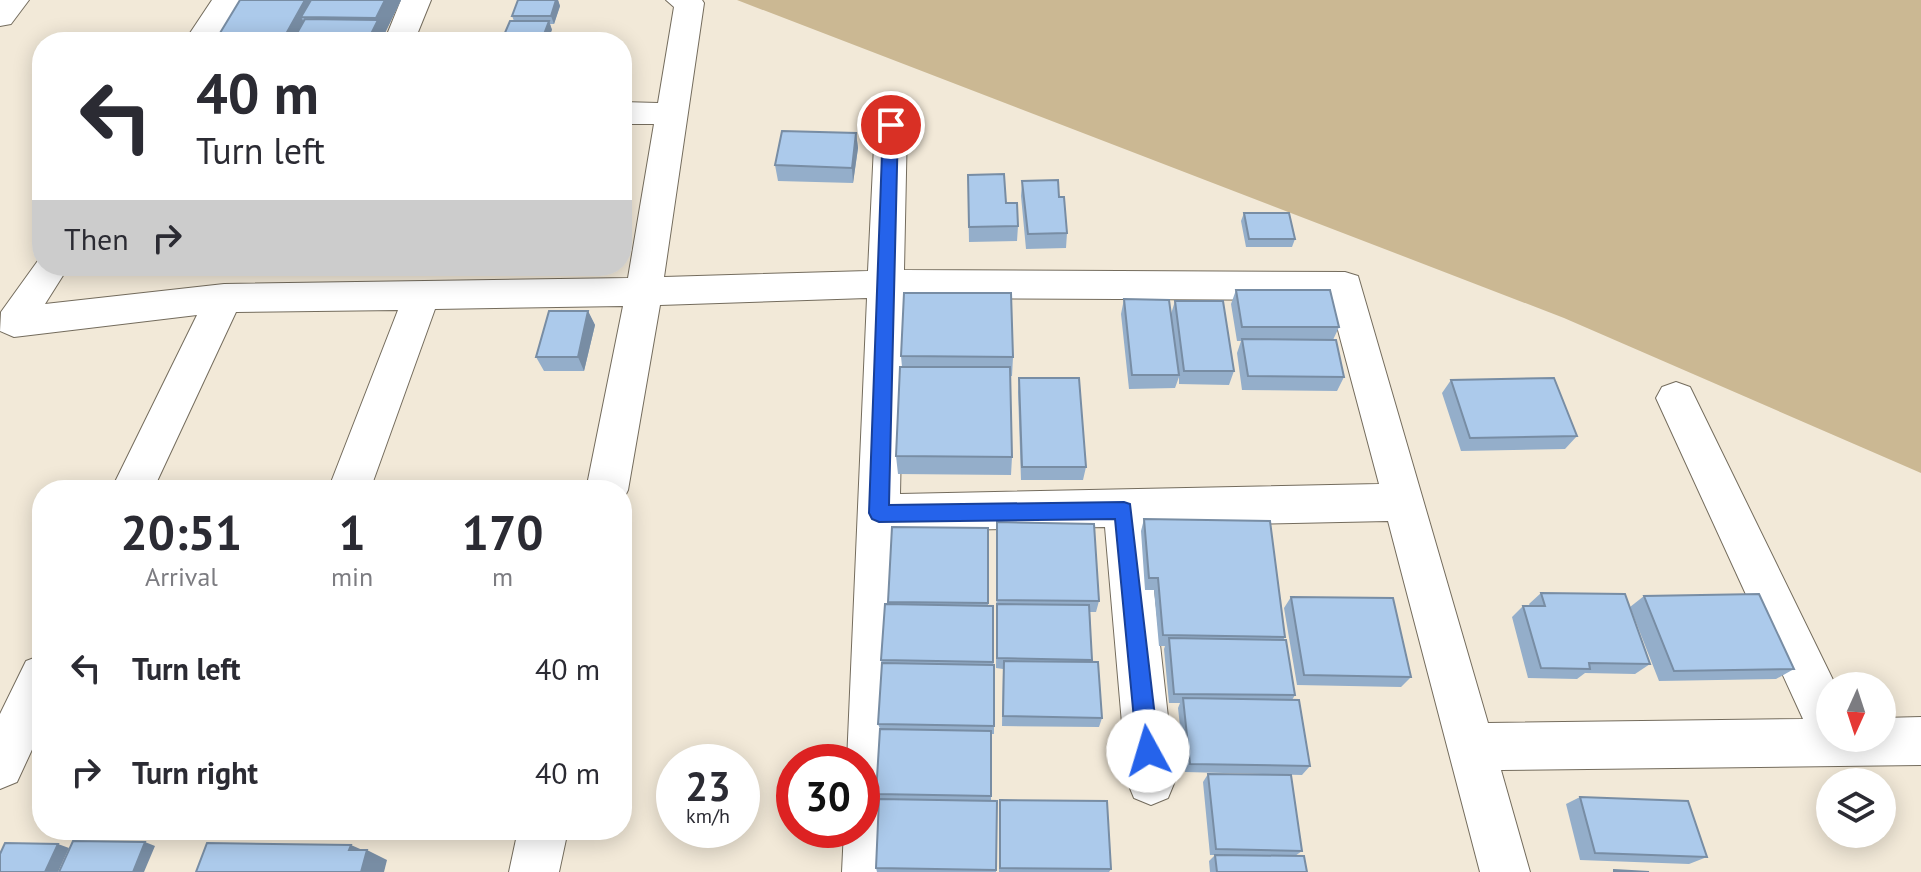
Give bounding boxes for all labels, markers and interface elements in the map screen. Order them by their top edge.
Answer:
text: 40 m [196,57,319,129]
icon: left [64,64,168,168]
pin [857,91,925,159]
icon: arrive [869,103,913,147]
text: Turn left [196,127,325,174]
icon: right [145,216,189,260]
text: Then [64,219,129,258]
text: 20:51 [121,501,242,563]
text: 1 [338,501,366,563]
text: 170 [462,501,543,563]
text: Arrival [145,560,218,593]
text: min [331,560,373,593]
text: m [492,560,513,593]
icon: left [64,646,108,690]
text: Turn left [132,649,240,688]
text: 40 m [535,649,600,688]
north arrow [1816,672,1896,752]
map controls [1816,672,1896,848]
position arrow [1106,709,1190,793]
speed limit sign: 30 [776,744,880,848]
icon: right [64,750,108,794]
text: Turn right [132,753,258,792]
text: 40 m [535,753,600,792]
text: 23 [685,760,731,812]
button: layers [1816,768,1896,848]
text: km/h [686,803,730,829]

